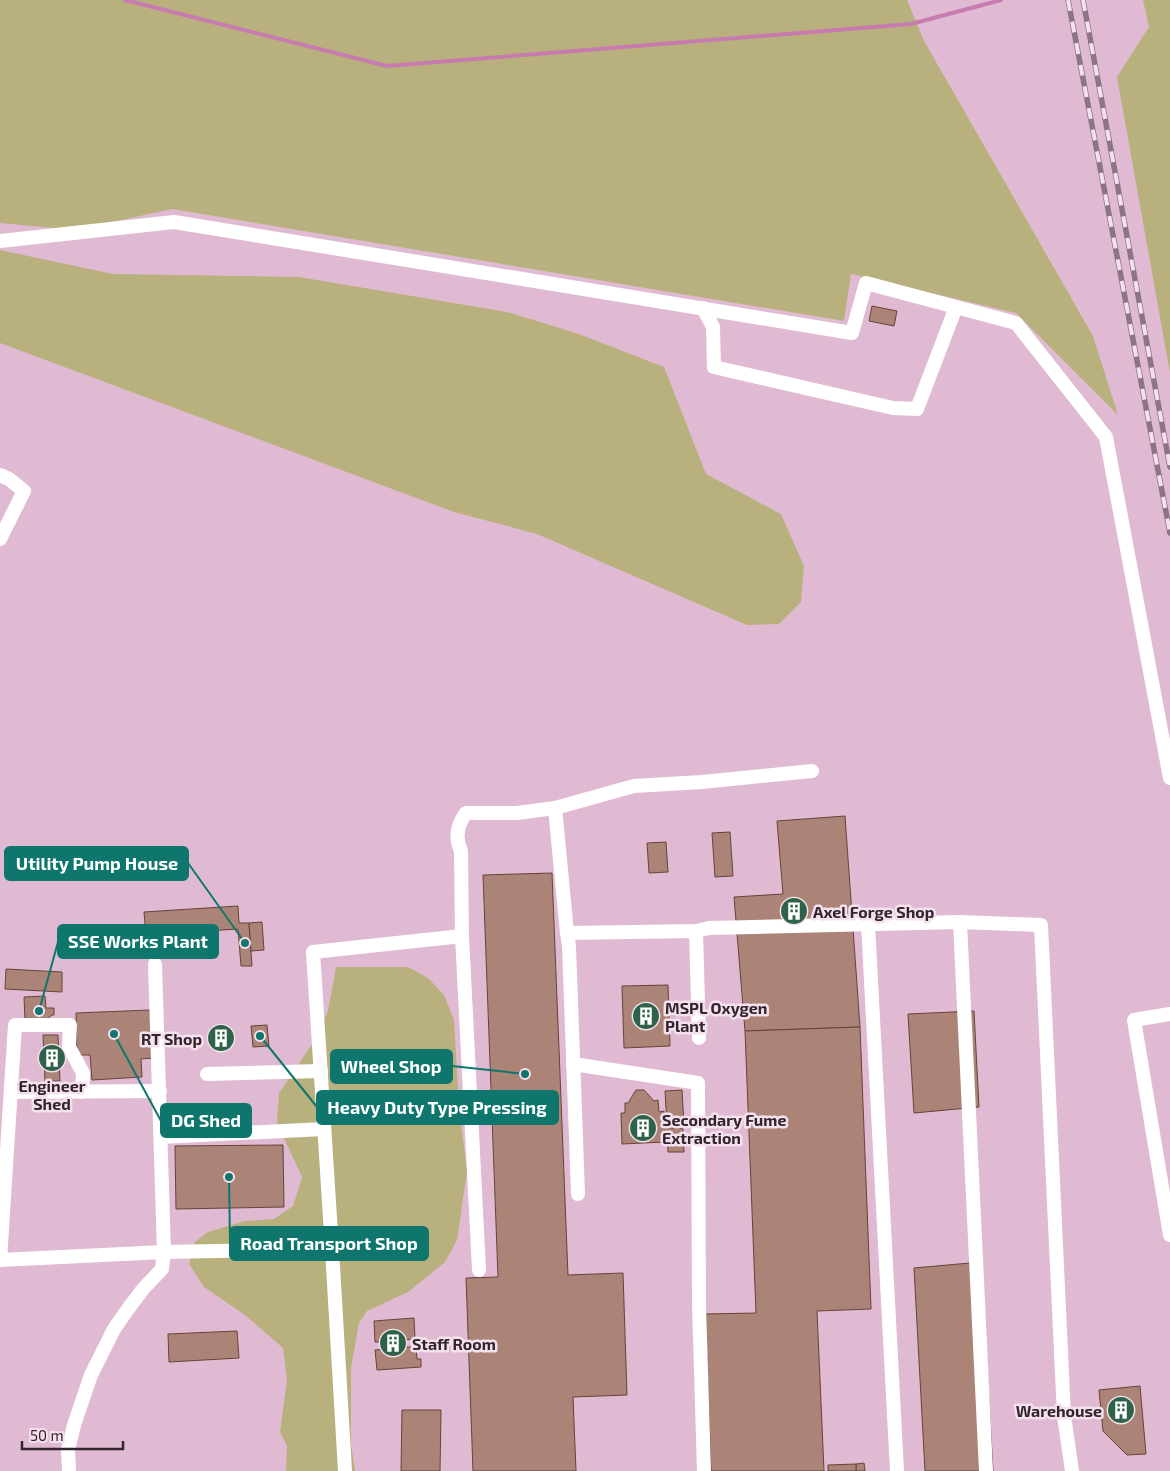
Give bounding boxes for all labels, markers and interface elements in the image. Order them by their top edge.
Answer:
callout: Utility Pump House [5,847,188,880]
text: Utility Pump House [16,852,178,874]
building icon: Axel Forge Shop [779,896,809,926]
place label: Axel Forge Shop [813,902,934,921]
callout: SSE Works Plant [58,925,218,958]
text: SSE Works Plant [68,930,209,952]
place label: MSPL Oxygen Plant [665,998,767,1035]
building icon: MSPL Oxygen Plant [631,1001,661,1031]
building icon: RT Shop [206,1023,236,1053]
place label: RT Shop [141,1029,202,1048]
building icon: Engineer Shed [37,1043,67,1073]
callout: Wheel Shop [331,1050,452,1083]
text: Wheel Shop [341,1055,442,1077]
place label: Engineer Shed [18,1076,86,1113]
callout: Heavy Duty Type Pressing [317,1091,558,1124]
text: Heavy Duty Type Pressing [327,1096,547,1118]
callout: DG Shed [161,1104,251,1137]
text: DG Shed [171,1109,241,1131]
place label: Secondary Fume Extraction [662,1110,786,1147]
building icon: Secondary Fume Extraction [628,1113,658,1143]
callout: Road Transport Shop [230,1227,428,1260]
text: Road Transport Shop [240,1232,418,1254]
building icon: Staff Room [378,1328,408,1358]
place label: Staff Room [412,1334,496,1353]
building icon: Warehouse [1106,1395,1136,1425]
place label: Warehouse [1016,1401,1102,1420]
scale bar [22,1418,124,1450]
text: 50 m [30,1426,64,1444]

